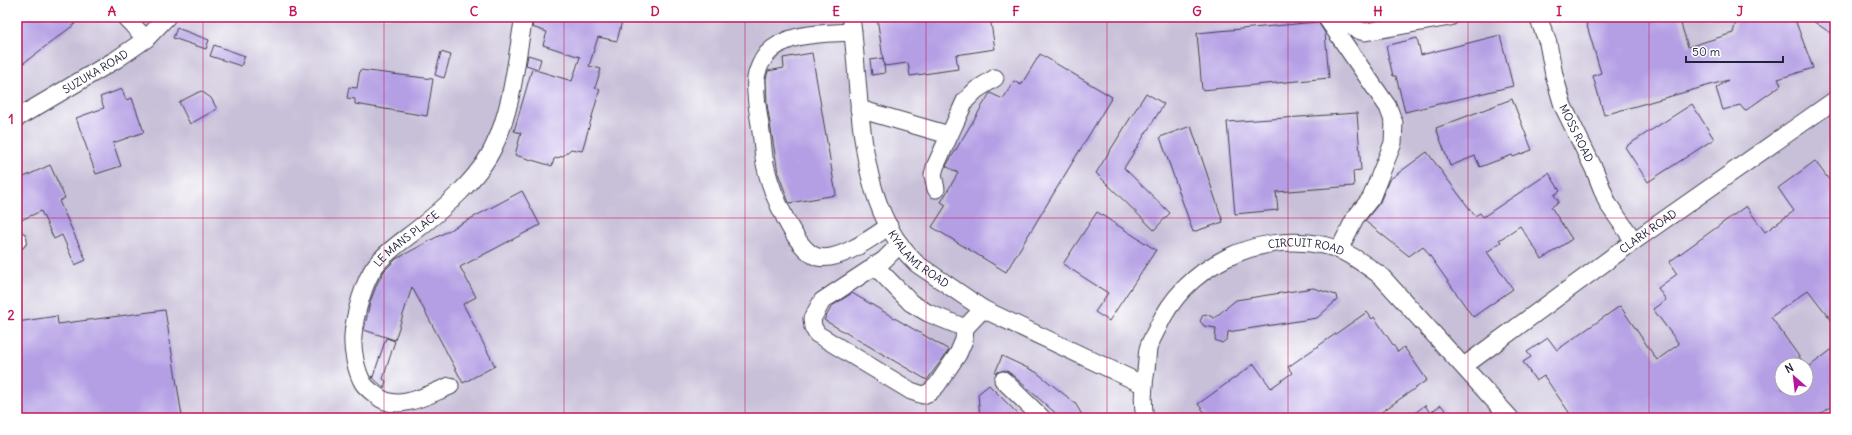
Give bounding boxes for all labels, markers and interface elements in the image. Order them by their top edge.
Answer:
text: A [108,3,117,20]
text: B [289,3,298,20]
text: C [470,3,479,20]
text: D [650,3,660,20]
text: E [832,3,840,20]
text: F [1012,3,1020,20]
text: G [1192,3,1202,20]
text: H [1373,3,1383,20]
text: I [1556,3,1562,20]
text: J [1737,3,1744,20]
scale bar [1686,38,1783,64]
text: 50 m [1692,44,1721,59]
street label: SUZUKA ROAD [60,46,131,97]
street label: MOSS ROAD [1556,102,1597,165]
text: 1 [8,111,14,128]
street label: CLARK ROAD [1617,206,1680,256]
street label: LE MANS PLACE [371,208,442,270]
street label: KYALAMI ROAD [885,227,952,291]
street label: CIRCUIT ROAD [1267,235,1347,258]
text: 2 [7,307,15,324]
north arrow [1774,357,1814,397]
text: N [1783,360,1796,376]

